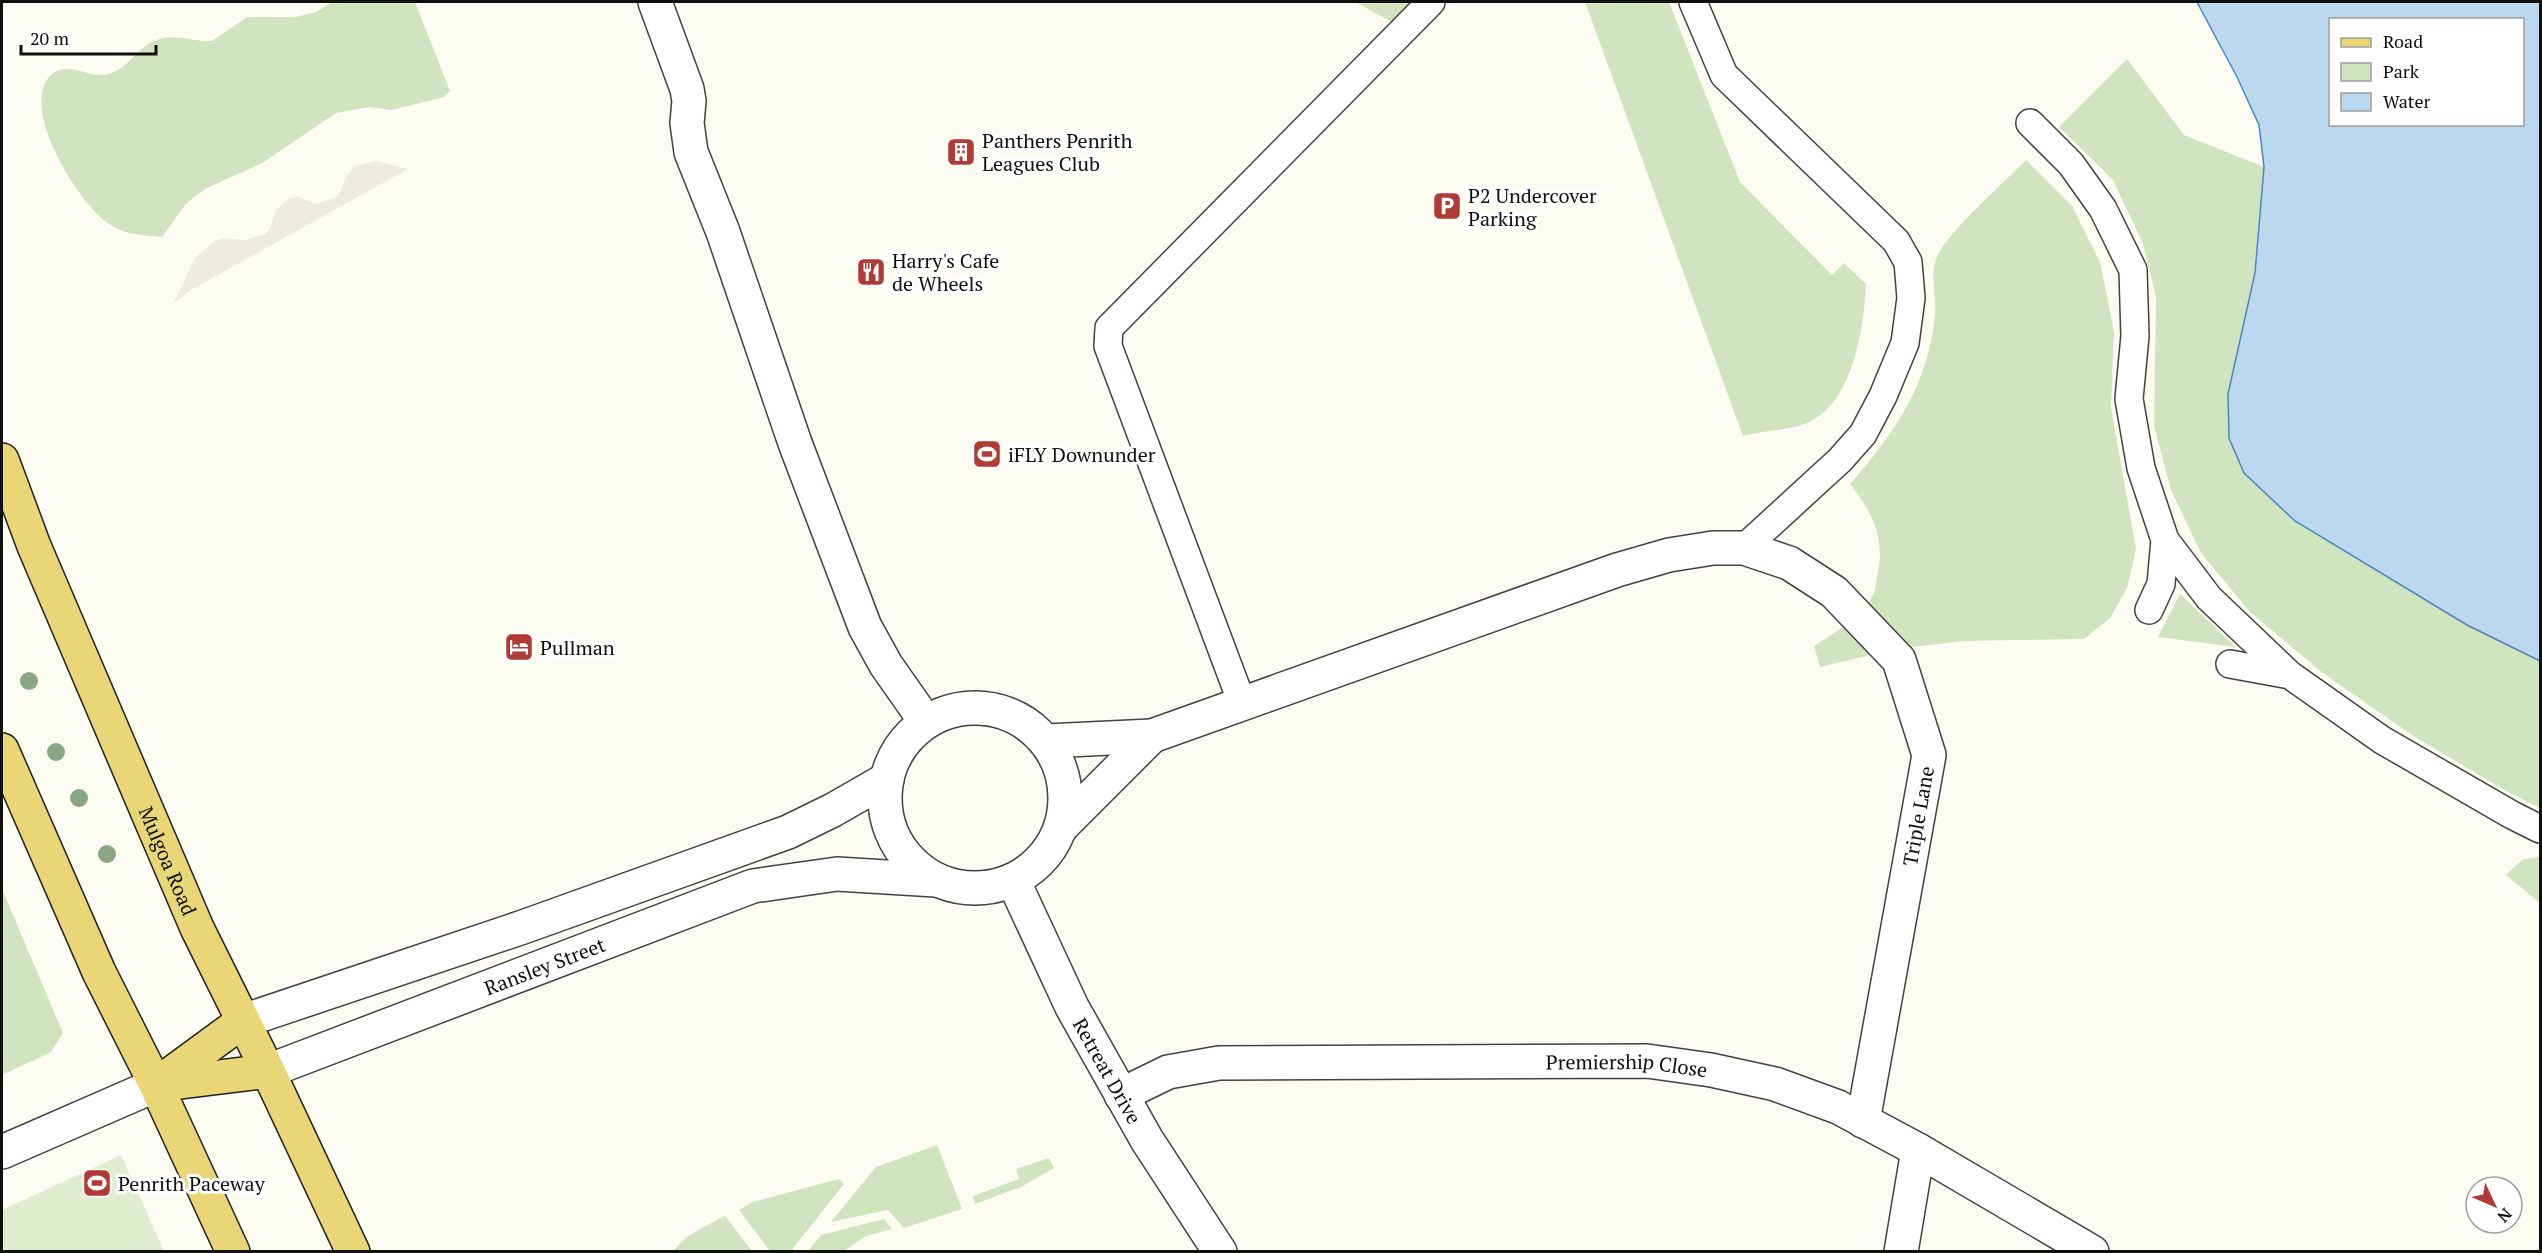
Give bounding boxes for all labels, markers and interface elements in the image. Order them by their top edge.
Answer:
scale bar [21,18,156,56]
legend [2329,18,2524,126]
text: 20 m [30,26,70,50]
text: Road [2383,29,2423,53]
text: Park [2383,59,2420,83]
text: Water [2383,89,2430,113]
place label: Panthers Penrith Leagues Club [982,127,1133,177]
building icon: Panthers Penrith Leagues Club [945,136,977,168]
place label: P2 Undercover Parking [1468,182,1597,232]
parking icon: P2 Undercover Parking [1431,190,1463,222]
place label: Harry's Cafe de Wheels [892,247,999,297]
restaurant icon: Harry's Cafe de Wheels [855,256,887,288]
sports icon: iFLY Downunder [971,438,1003,470]
place label: iFLY Downunder [1008,441,1156,468]
hotel icon: Pullman [503,631,535,663]
place label: Pullman [540,634,615,661]
street label: Triple Lane [1896,764,1940,868]
street label: Mulgoa Road [133,802,204,919]
street label: Ransley Street [480,930,609,1001]
street label: Retreat Drive [1067,1013,1149,1128]
street label: Premiership Close [1546,1047,1709,1083]
sports icon: Penrith Paceway [81,1167,113,1199]
place label: Penrith Paceway [118,1170,266,1197]
north arrow [2464,1175,2524,1235]
text: N [2493,1203,2517,1227]

